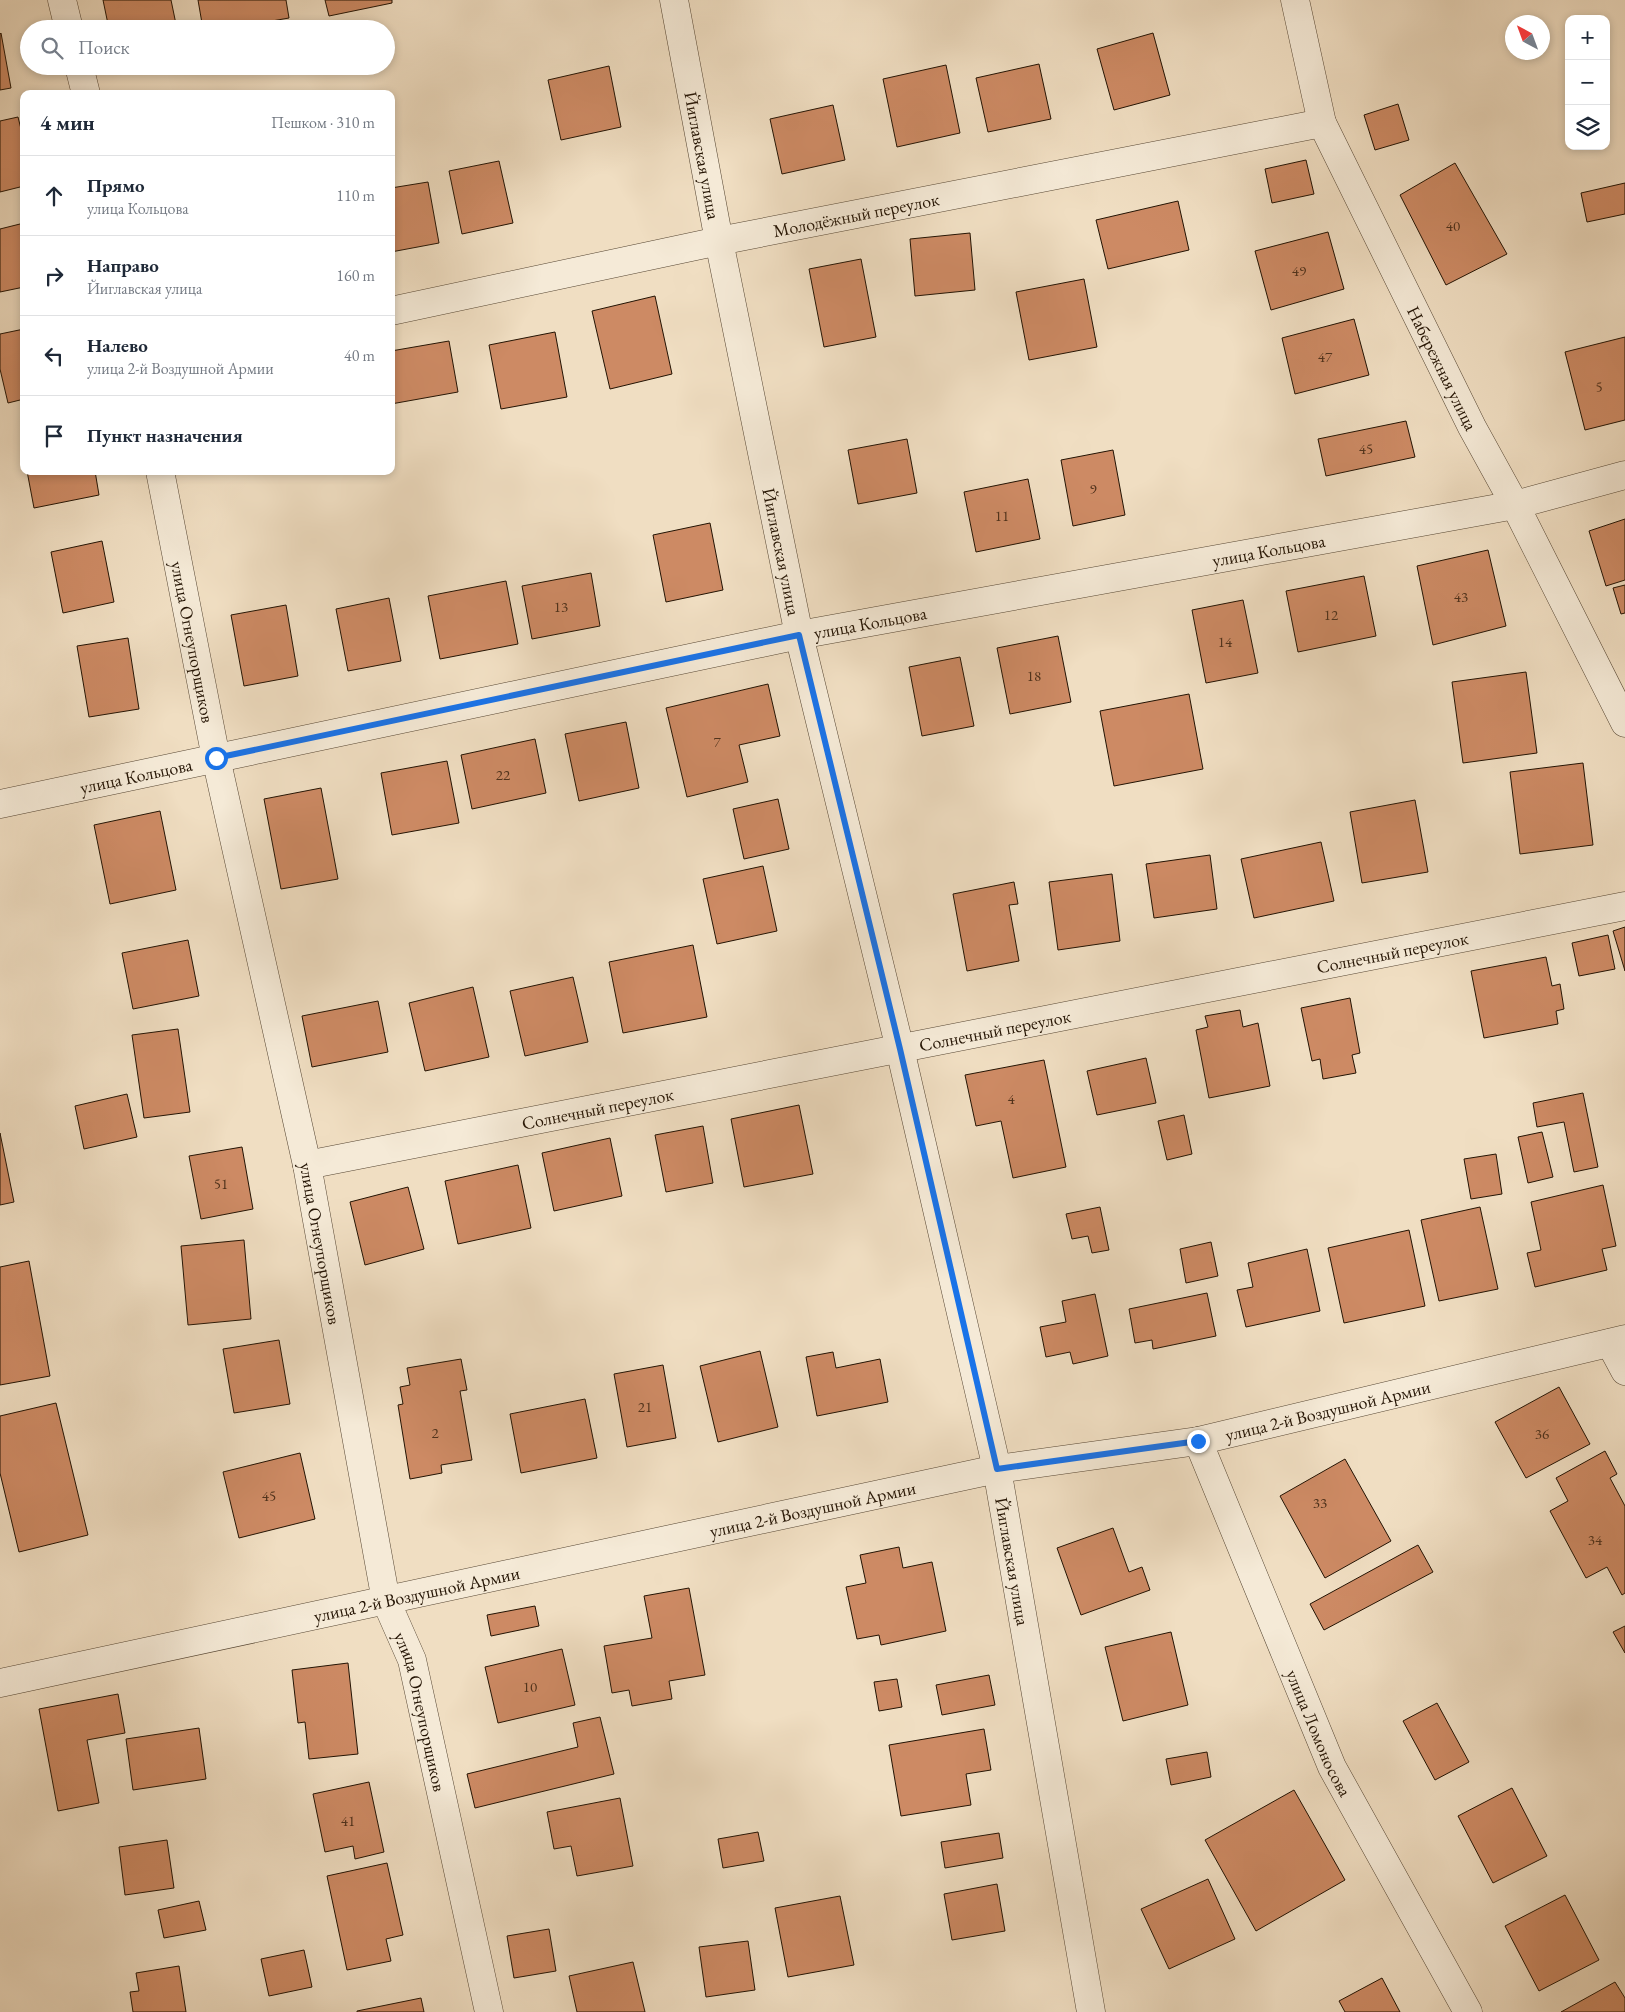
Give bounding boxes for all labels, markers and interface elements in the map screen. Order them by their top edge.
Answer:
north arrow [1505,15,1550,60]
map controls [1565,15,1610,150]
button: + [1565,15,1610,60]
search box [20,20,395,75]
icon: search [38,34,66,62]
text: Поиск [78,35,130,60]
button: − [1565,60,1610,105]
street label: Йиглавская улица [680,89,726,222]
button: layers [1565,105,1610,150]
text: 4 мин [40,109,95,136]
text: Пешком · 310 m [271,112,375,133]
text: Прямо [87,173,145,198]
icon: ahead [40,182,68,210]
text: 110 m [336,185,375,206]
street label: Молодёжный переулок [771,187,941,242]
text: улица Кольцова [87,198,189,219]
house number: 40 [1446,216,1460,235]
text: Направо [87,253,159,278]
house number: 49 [1292,261,1306,280]
icon: right [40,262,68,290]
text: 160 m [336,265,375,286]
text: Йиглавская улица [87,278,202,299]
street label: Набережная улица [1402,302,1484,435]
text: Налево [87,333,148,358]
icon: left [40,342,68,370]
text: 40 m [344,345,375,366]
house number: 47 [1318,347,1333,366]
text: улица 2-й Воздушной Армии [87,358,274,379]
house number: 5 [1595,377,1603,396]
icon: arrive [40,422,68,450]
text: Пункт назначения [87,423,243,448]
house number: 45 [1359,439,1373,458]
house number: 9 [1089,479,1097,498]
street label: Йиглавская улица [758,486,806,618]
house number: 11 [995,506,1009,525]
street label: улица Кольцова [1210,528,1328,571]
street label: улица Огнеупорщиков [166,559,220,725]
house number: 43 [1454,587,1468,606]
house number: 13 [554,597,568,616]
street label: улица Кольцова [812,600,929,644]
house number: 12 [1324,605,1339,624]
house number: 14 [1218,632,1233,651]
house number: 18 [1027,666,1041,685]
house number: 7 [713,732,721,751]
route start [205,747,228,770]
street label: улица Кольцова [78,752,195,798]
house number: 22 [496,765,511,784]
street label: Солнечный переулок [1314,926,1470,978]
street label: Солнечный переулок [917,1004,1073,1056]
street label: Солнечный переулок [520,1082,676,1134]
house number: 4 [1007,1089,1015,1108]
street label: улица Огнеупорщиков [295,1160,347,1326]
house number: 51 [214,1174,228,1193]
street label: улица 2-й Воздушной Армии [1223,1374,1433,1446]
house number: 21 [638,1397,652,1416]
house number: 2 [431,1423,439,1442]
house number: 36 [1535,1424,1549,1443]
route end [1187,1430,1210,1453]
street label: улица 2-й Воздушной Армии [707,1475,918,1542]
house number: 45 [262,1486,276,1505]
house number: 33 [1313,1493,1327,1512]
street label: Йиглавская улица [991,1495,1036,1628]
house number: 34 [1588,1530,1603,1549]
street label: улица 2-й Воздушной Армии [311,1560,522,1627]
street label: улица Огнеупорщиков [389,1628,452,1794]
street label: улица Ломоносова [1282,1666,1358,1801]
house number: 10 [523,1677,537,1696]
house number: 41 [341,1811,355,1830]

